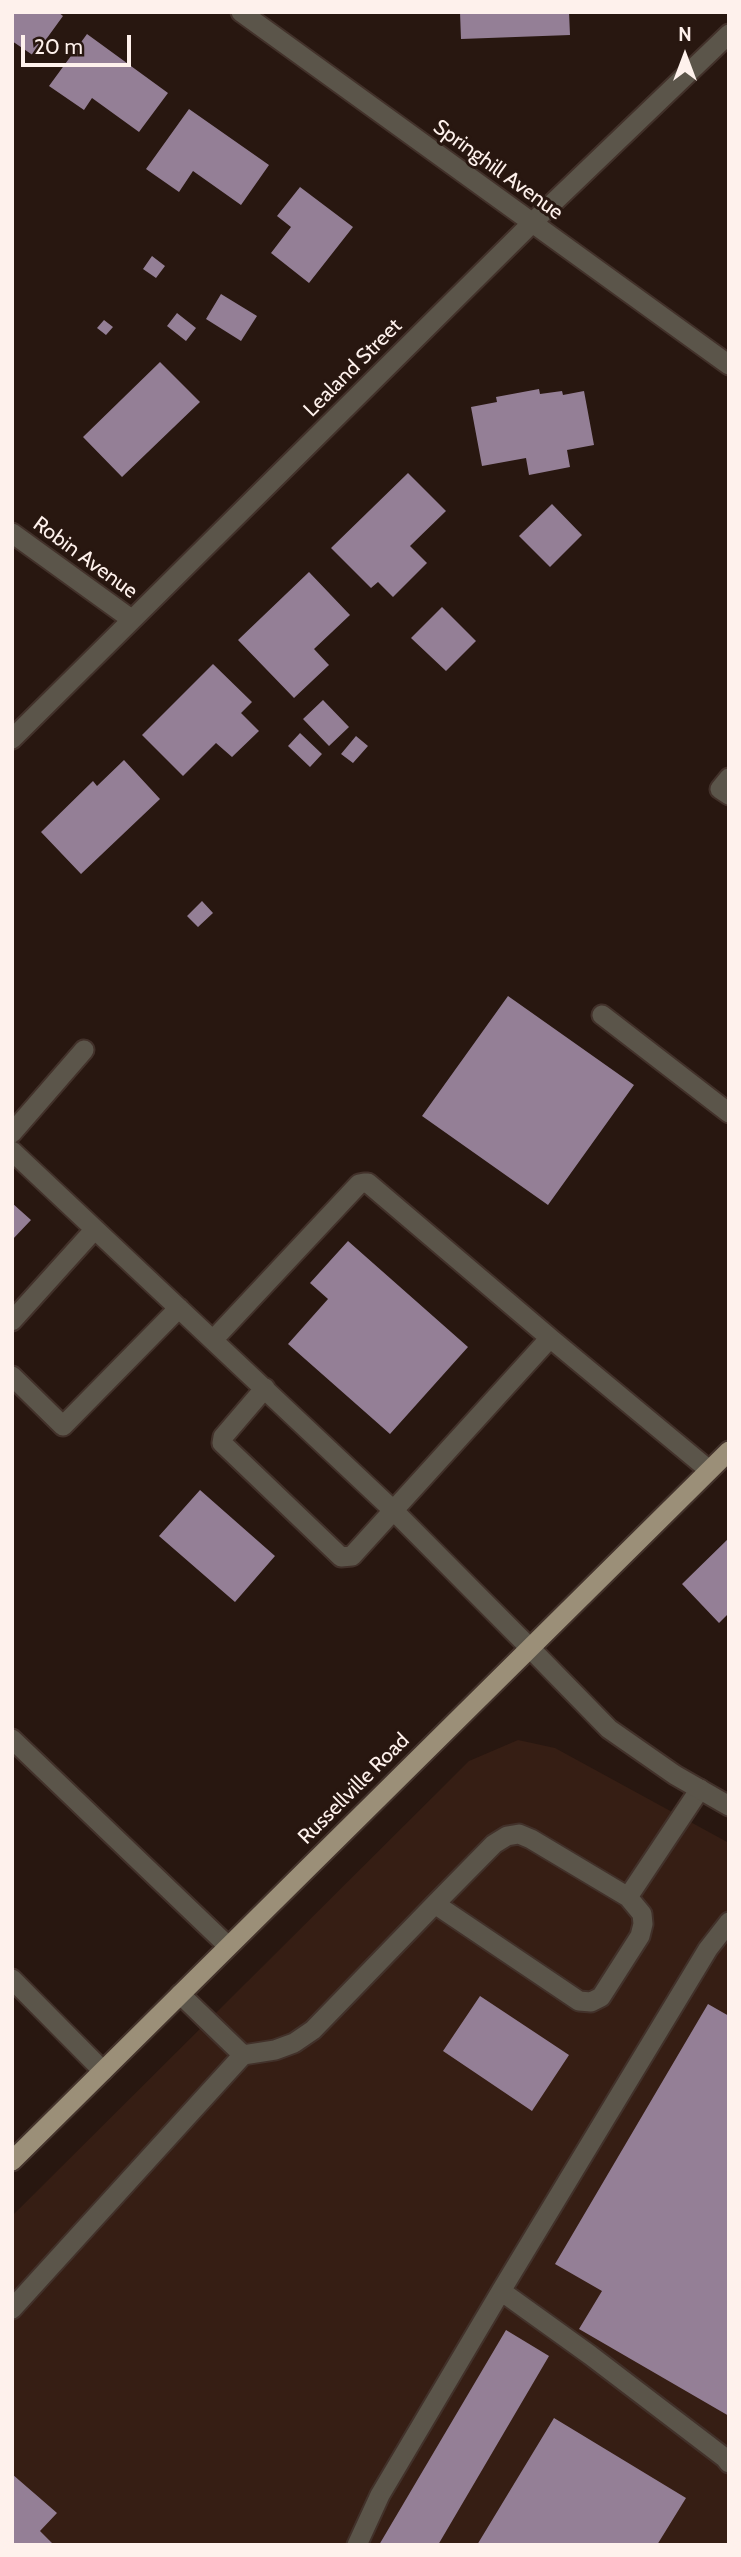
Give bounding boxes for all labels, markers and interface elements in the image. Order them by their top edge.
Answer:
scale bar [24,21,135,65]
north arrow [650,21,720,91]
text: N [678,23,692,46]
text: 20 m [34,34,83,59]
street label: Springhill Avenue [428,114,568,226]
street label: Lealand Street [299,314,407,422]
street label: Robin Avenue [28,512,142,604]
street label: Russellville Road [293,1728,415,1850]

